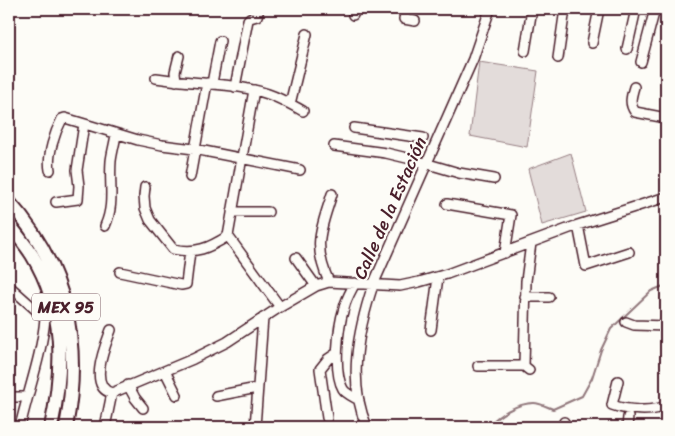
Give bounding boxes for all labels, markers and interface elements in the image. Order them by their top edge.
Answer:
street label: Calle de la Estación [344,131,436,285]
road number: MEX 95 [32,294,100,320]

